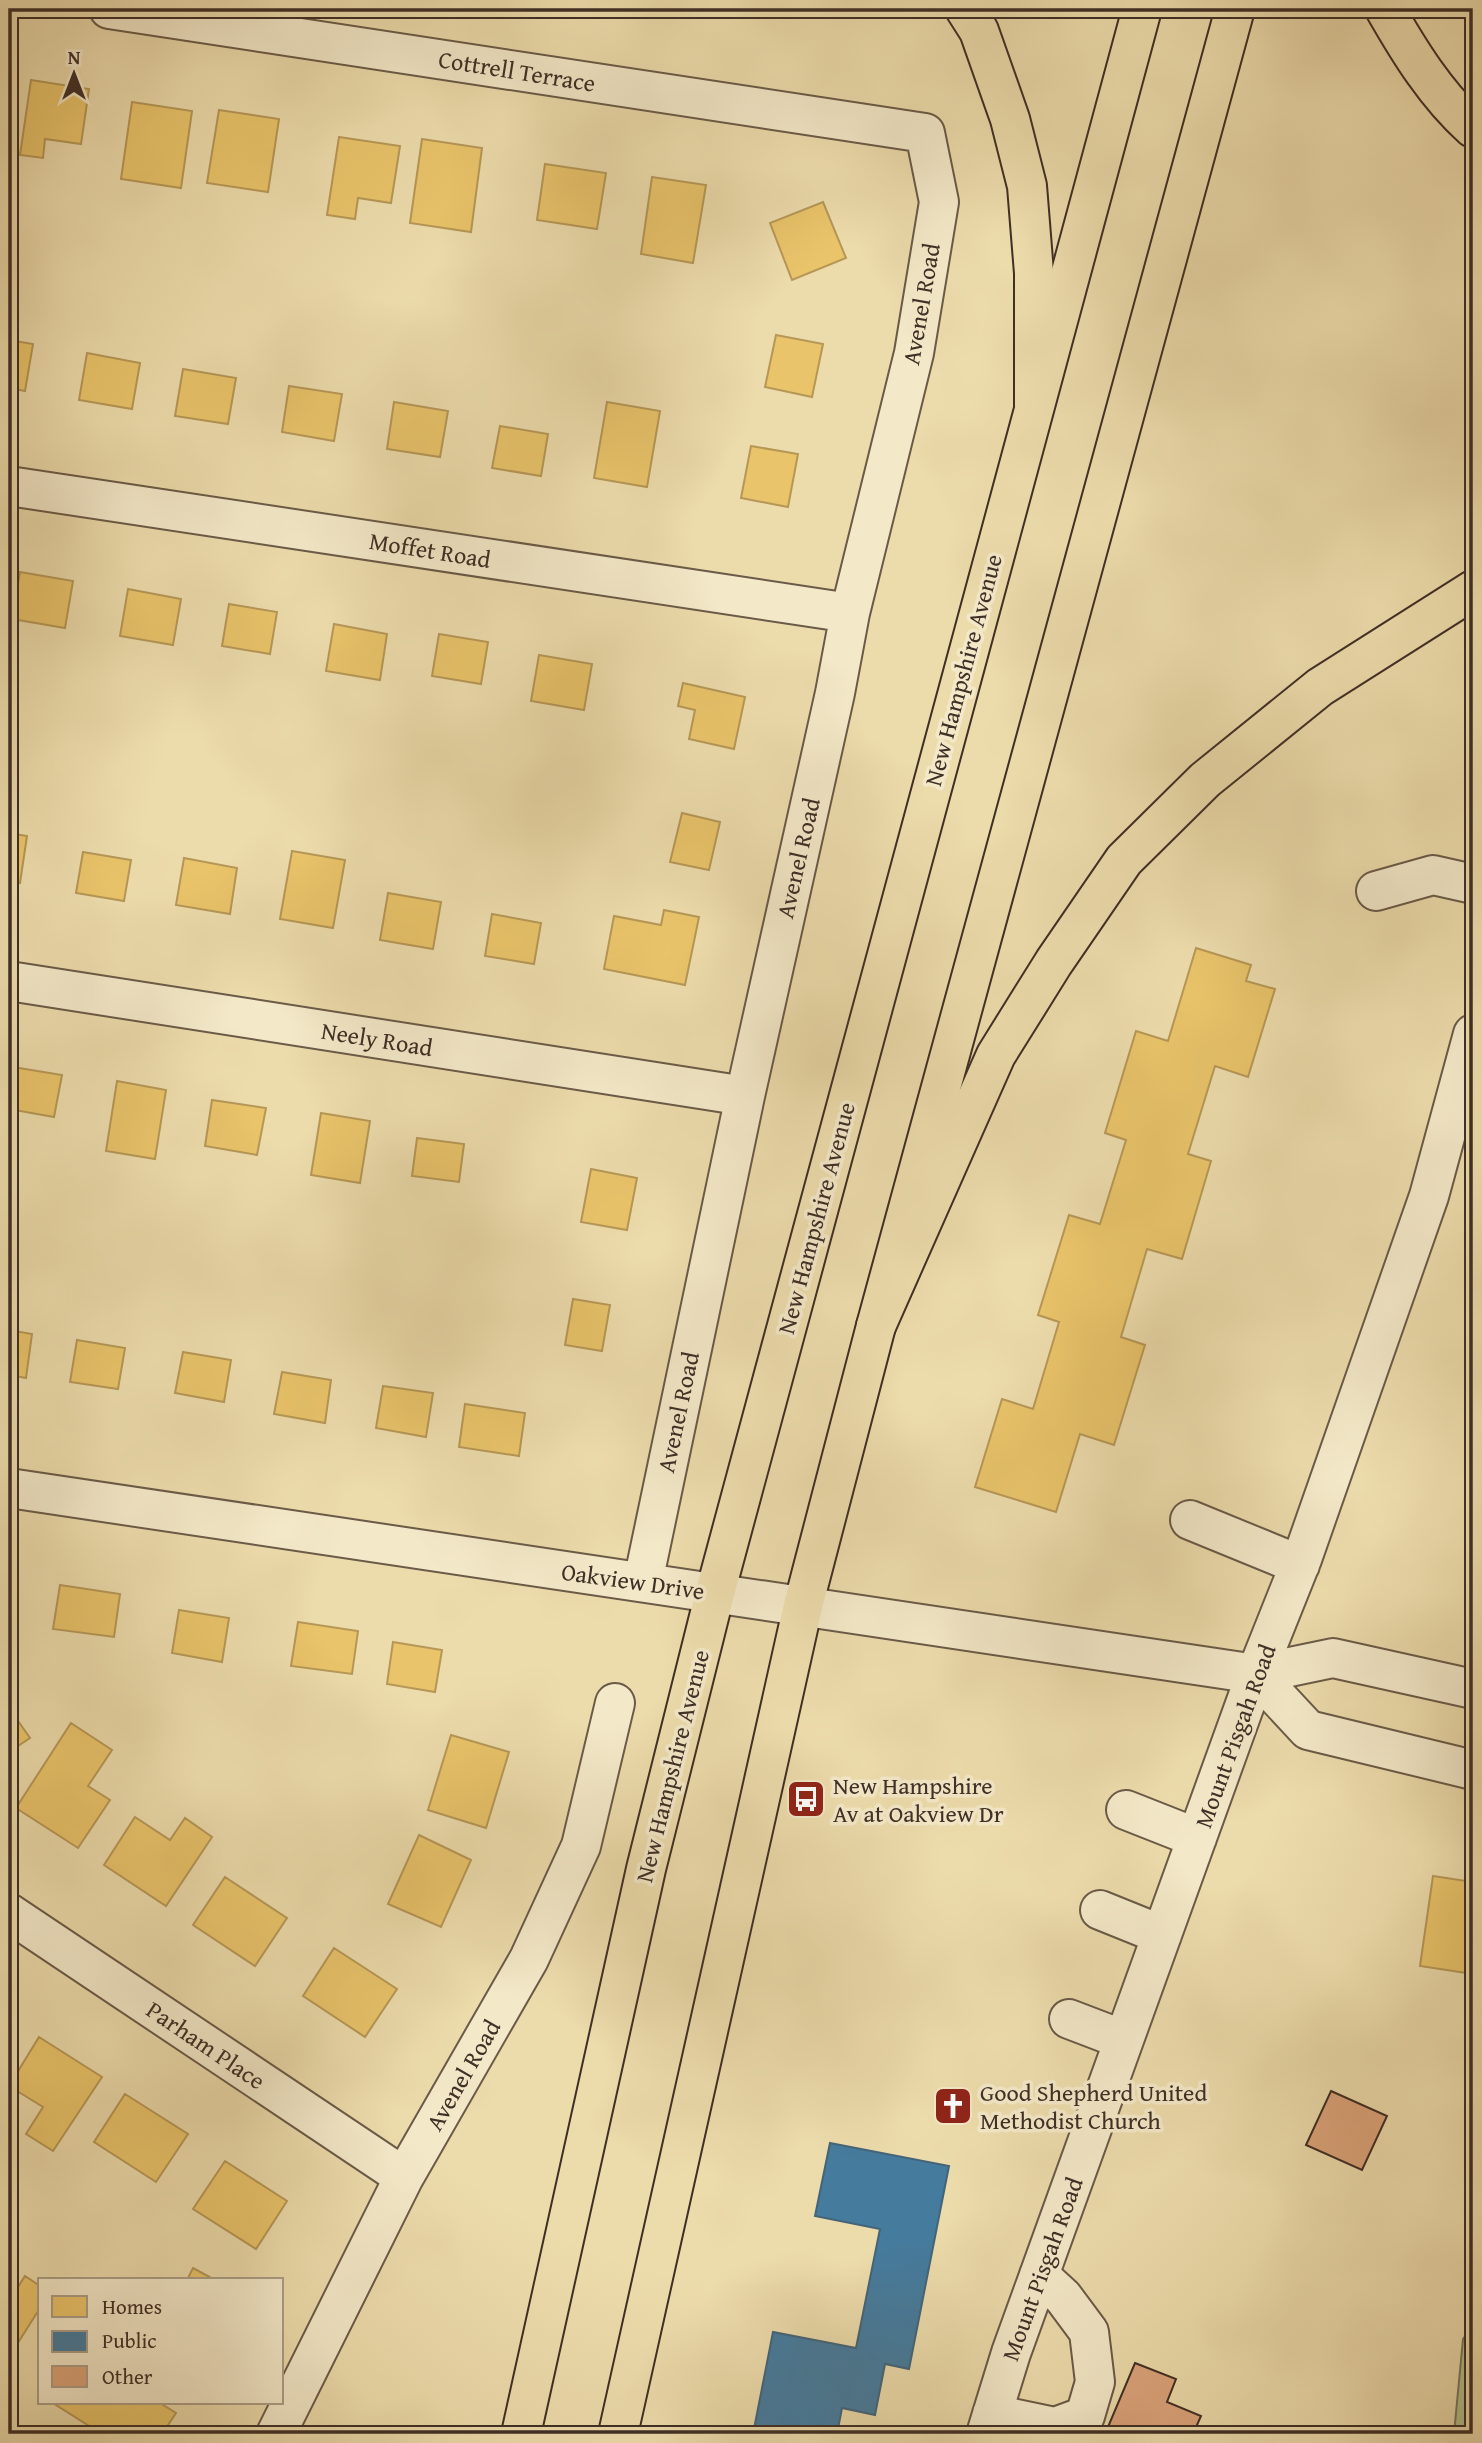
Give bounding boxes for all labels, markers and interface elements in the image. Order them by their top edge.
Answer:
north arrow [38,38,108,108]
street label: Cottrell Terrace [436,41,598,101]
text: N [68,43,81,71]
street label: Avenel Road [893,240,949,368]
street label: Moffet Road [367,523,493,577]
street label: New Hampshire Avenue [915,550,1011,790]
street label: Avenel Road [767,794,829,922]
street label: Neely Road [319,1013,435,1065]
street label: New Hampshire Avenue [768,1098,864,1338]
street label: Avenel Road [648,1348,708,1476]
street label: Oakview Drive [559,1554,707,1608]
street label: Mount Pisgah Road [1185,1639,1285,1833]
street label: New Hampshire Avenue [626,1646,718,1886]
place label: New Hampshire Av at Oakview Dr [833,1768,1004,1831]
bus stop icon: New Hampshire Av at Oakview Dr [785,1778,827,1820]
street label: Parham Place [140,1992,272,2098]
street label: Avenel Road [417,2013,509,2137]
place label: Good Shepherd United Methodist Church [980,2075,1207,2138]
church icon: Good Shepherd United Methodist Church [932,2085,974,2127]
street label: Mount Pisgah Road [992,2172,1092,2366]
legend [38,2278,284,2404]
text: Homes [102,2291,162,2322]
text: Public [102,2325,157,2356]
text: Other [102,2361,153,2392]

